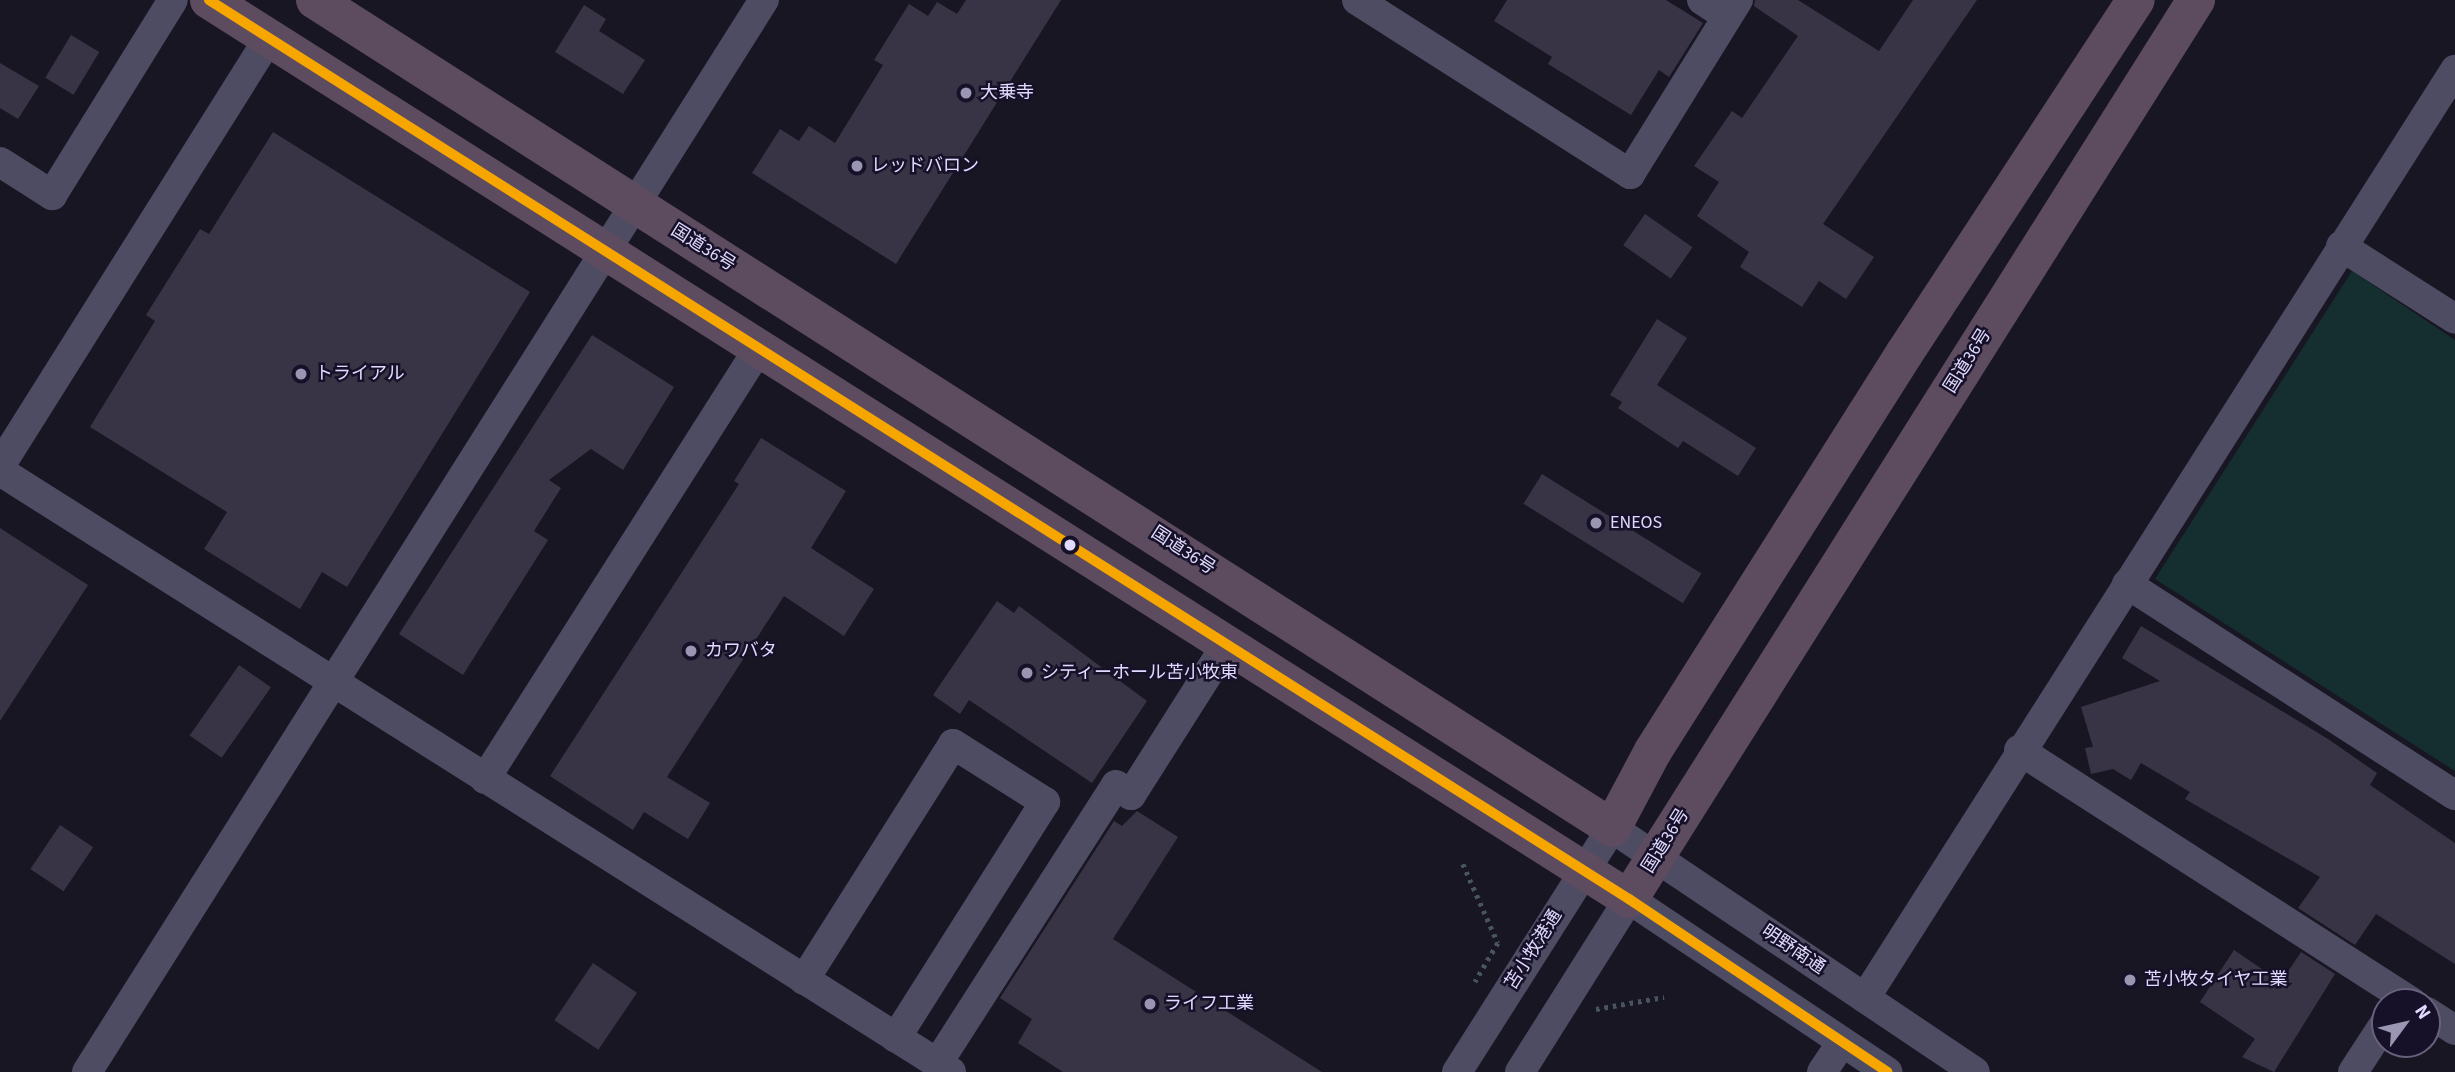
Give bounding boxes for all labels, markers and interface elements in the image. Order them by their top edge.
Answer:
place label: 大乗寺 [980,82,1034,104]
marker: 大乗寺 [958,85,974,101]
place label: レッドバロン [871,155,979,177]
marker: レッドバロン [849,158,865,174]
street label: 国道36号 [667,220,739,276]
street label: 国道36号 [1940,325,1996,397]
place label: トライアル [315,363,405,385]
marker: トライアル [293,366,309,382]
place label: ENEOS [1610,512,1662,534]
marker: ENEOS [1588,515,1604,531]
street label: 国道36号 [1147,522,1219,580]
unlabelled marker [1063,538,1077,552]
place label: カワバタ [705,640,777,662]
marker: カワバタ [683,643,699,659]
place label: シティーホール苫小牧東 [1041,662,1239,684]
marker: シティーホール苫小牧東 [1019,665,1035,681]
street label: 国道36号 [1638,805,1694,877]
street label: 苫小牧港通 [1501,906,1567,994]
street label: 明野南通 [1757,921,1829,979]
place label: 苫小牧タイヤ工業 [2144,969,2288,991]
marker: 苫小牧タイヤ工業 [2122,972,2138,988]
north arrow [2371,988,2441,1058]
place label: ライフ工業 [1164,993,1254,1015]
marker: ライフ工業 [1142,996,1158,1012]
text: N [2408,1000,2437,1025]

